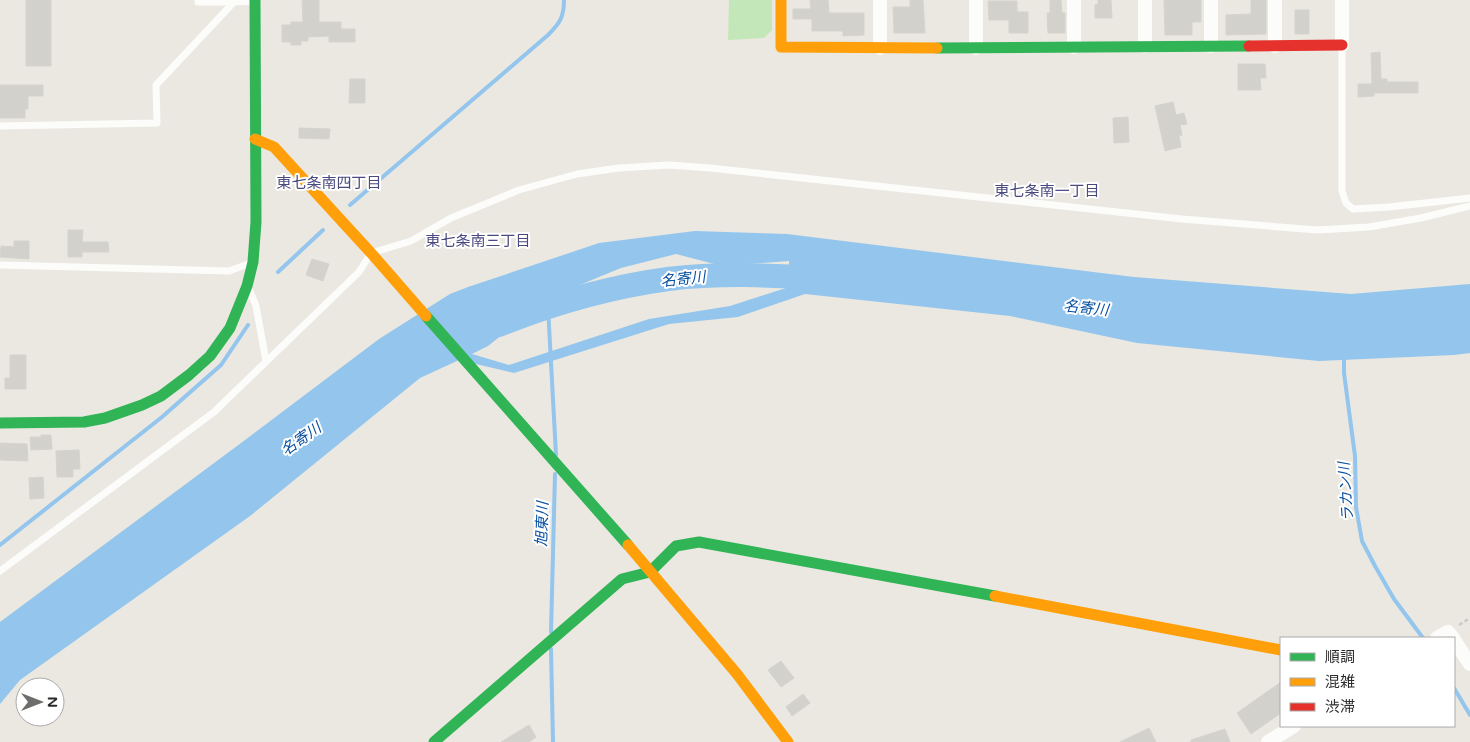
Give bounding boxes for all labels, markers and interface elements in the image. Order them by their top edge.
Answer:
district label: 東七条南四丁目 [276,174,382,192]
district label: 東七条南一丁目 [994,182,1100,200]
district label: 東七条南三丁目 [425,232,531,250]
water label: 名寄川 [660,267,708,290]
water label: 名寄川 [1063,297,1111,320]
water label: 名寄川 [277,418,326,459]
water label: ラカン川 [1335,459,1357,523]
water label: 旭東川 [532,499,552,547]
legend [1280,637,1455,727]
text: 順調 [1325,648,1355,666]
text: 混雑 [1325,673,1355,691]
north arrow [15,677,65,727]
text: N [44,696,61,708]
text: 渋滞 [1325,698,1355,716]

